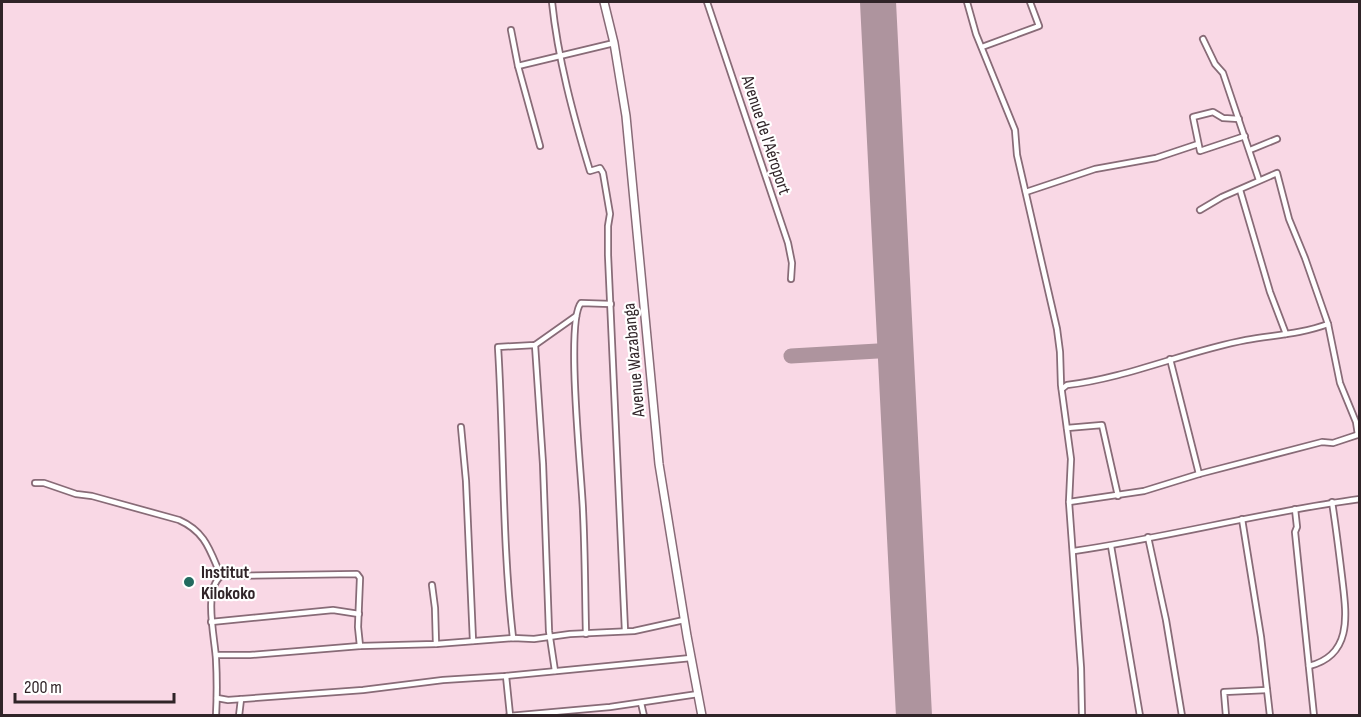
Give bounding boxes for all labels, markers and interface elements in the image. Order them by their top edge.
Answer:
street label: Avenue de l'Aéroport [737,72,795,198]
street label: Avenue Wazabanga [619,302,650,419]
place label: Institut Kilokoko [201,562,255,604]
marker: Institut Kilokoko [182,575,196,589]
scale bar [15,666,174,704]
text: 200 m [24,677,62,698]

